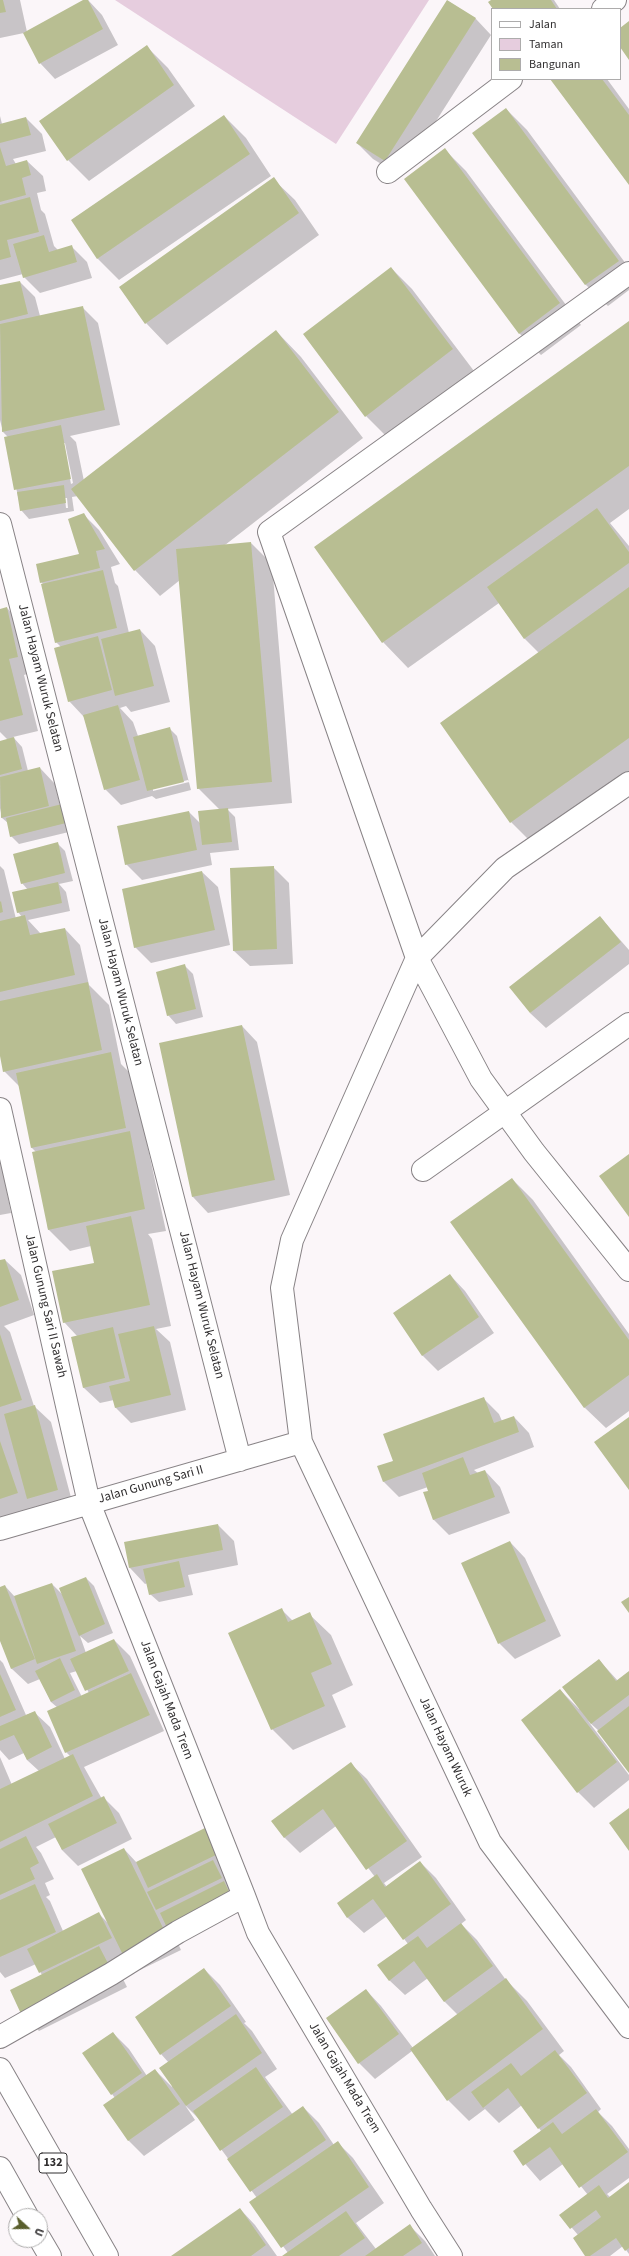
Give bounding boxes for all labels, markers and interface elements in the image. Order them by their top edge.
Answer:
legend [491,8,621,80]
text: Jalan [529,16,556,33]
text: Taman [529,36,563,53]
text: Bangunan [529,56,580,73]
street label: Jalan Hayam Wuruk Selatan [14,602,66,754]
street label: Jalan Hayam Wuruk Selatan [94,916,146,1068]
street label: Jalan Hayam Wuruk Selatan [175,1229,227,1381]
street label: Jalan Gunung Sari II Sawah [21,1232,69,1380]
street label: Jalan Gunung Sari II [97,1463,205,1507]
street label: Jalan Gajah Mada Trem [136,1638,196,1762]
street label: Jalan Hayam Wuruk [415,1695,475,1799]
street label: Jalan Gajah Mada Trem [305,2020,383,2136]
road number: 132 [39,2153,67,2173]
north arrow [8,2208,48,2248]
text: U [30,2226,47,2238]

